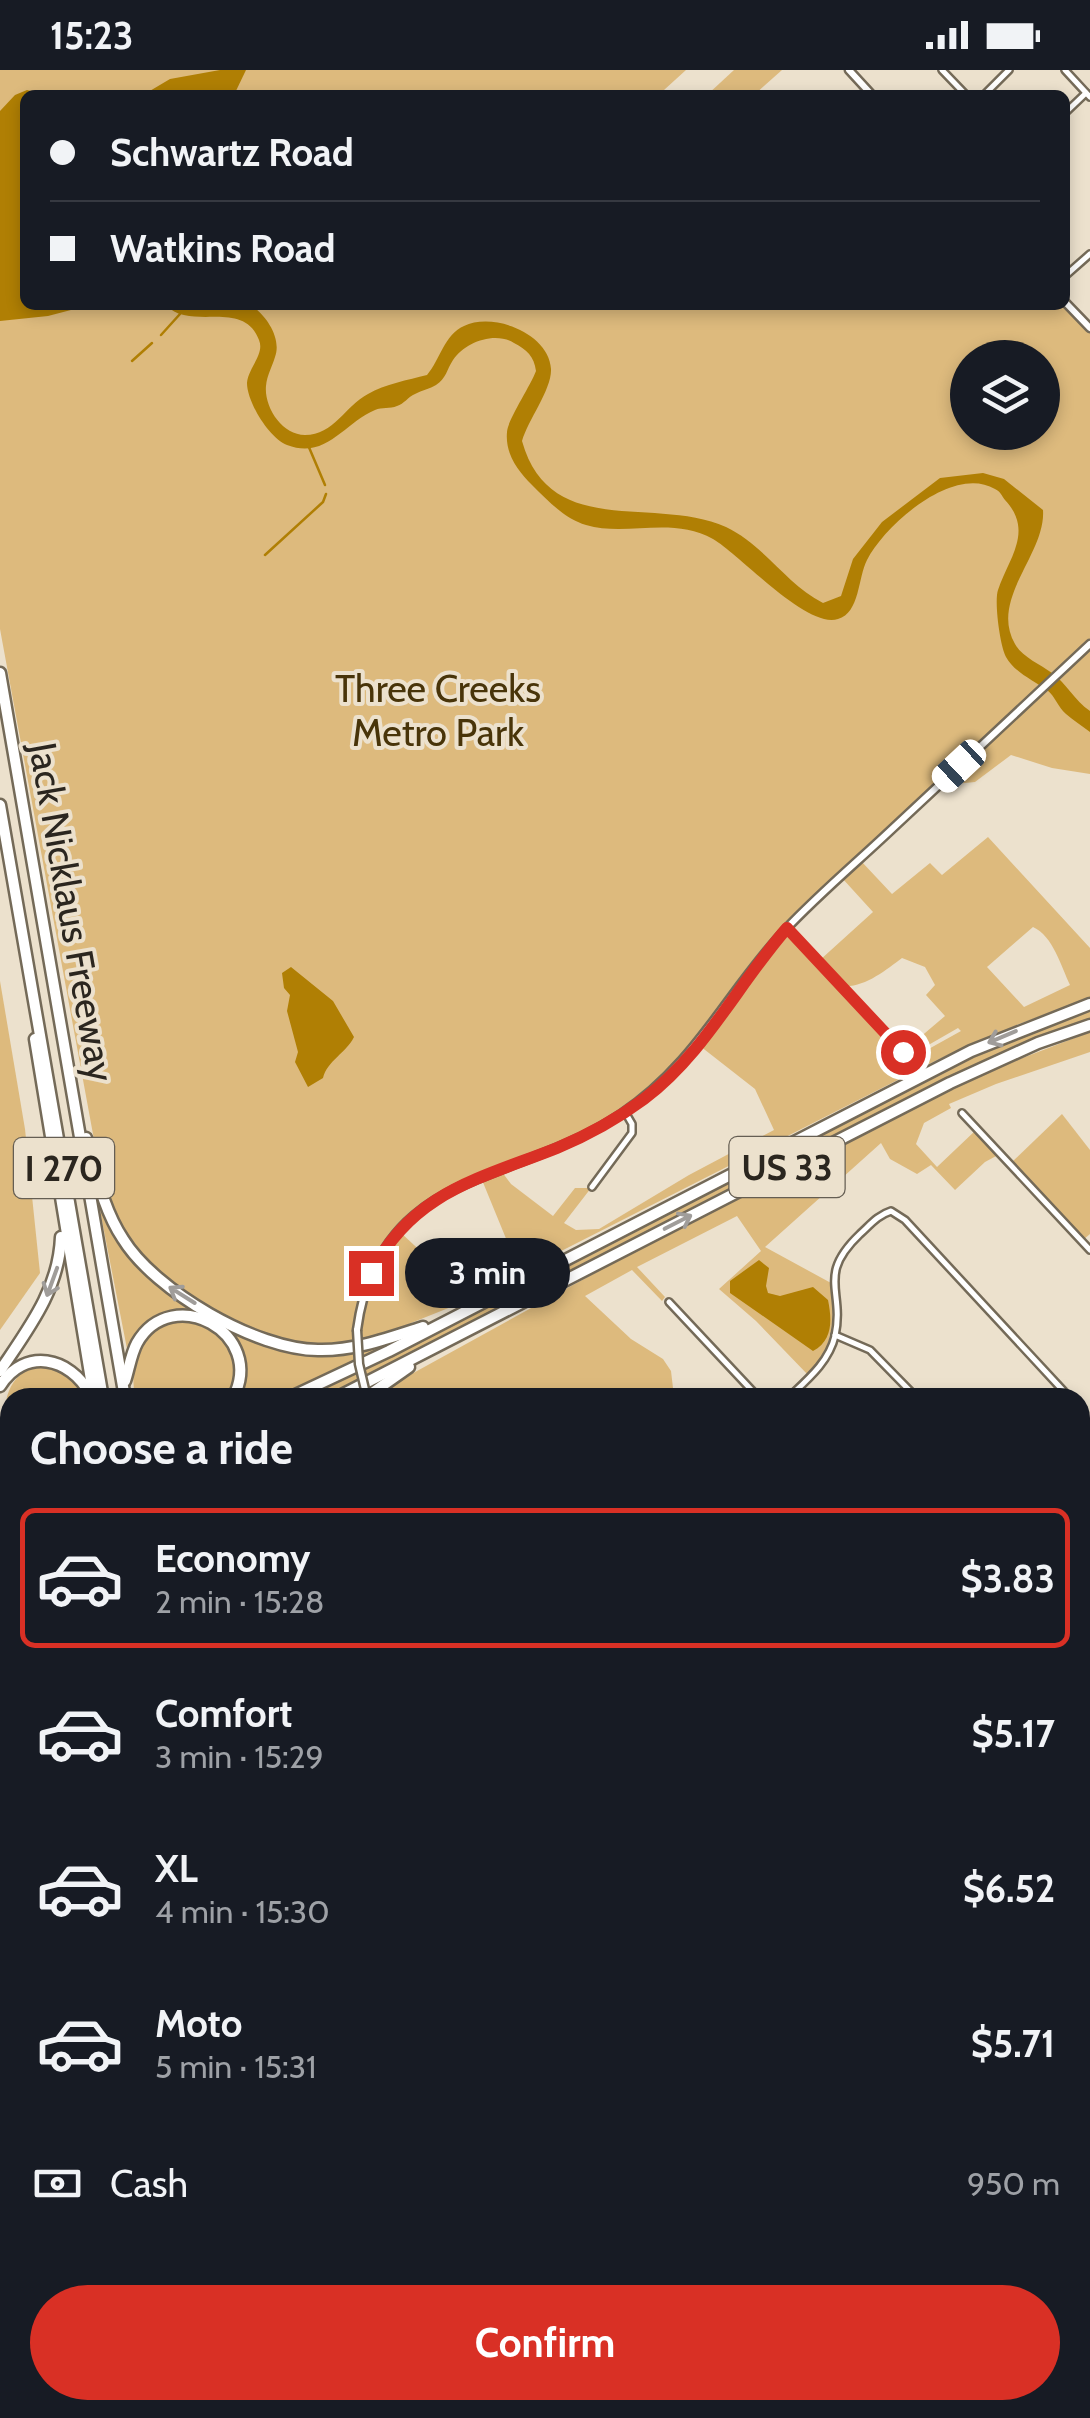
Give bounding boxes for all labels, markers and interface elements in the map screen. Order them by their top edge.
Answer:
text: 15:23 [50,12,133,59]
text: Schwartz Road [110,129,354,176]
text: Watkins Road [110,225,335,272]
map controls [950,340,1060,450]
button: layers [950,340,1060,450]
park label: Three Creeks Metro Park [335,665,541,756]
car [927,735,991,797]
street label: Jack Nicklaus Freeway [19,738,125,1085]
one-way arrow [988,1029,1018,1047]
route start [881,1030,926,1075]
road number: US 33 [730,1137,844,1197]
road number: I 270 [14,1138,114,1198]
one-way arrow [663,1212,692,1231]
callout: 3 min [406,1238,571,1308]
route end [349,1251,394,1296]
text: 3 min [449,1253,526,1292]
one-way arrow [42,1266,60,1297]
one-way arrow [168,1285,197,1305]
text: Choose a ride [30,1421,293,1475]
icon: car [35,1533,125,1623]
text: Economy [155,1535,310,1582]
text: $3.83 [961,1555,1055,1602]
text: 2 min · 15:28 [155,1582,324,1621]
icon: car [35,1688,125,1778]
text: Comfort [155,1690,292,1737]
text: $5.17 [971,1710,1055,1757]
text: 3 min · 15:29 [155,1737,324,1776]
icon: car [35,1843,125,1933]
text: XL [155,1845,198,1892]
text: $6.52 [963,1865,1055,1912]
text: 4 min · 15:30 [155,1892,330,1931]
icon: car [35,1998,125,2088]
text: Moto [155,2000,242,2047]
text: $5.71 [971,2020,1055,2067]
text: 5 min · 15:31 [155,2047,316,2086]
icon: cash [30,2156,85,2211]
text: Cash [110,2160,188,2207]
text: 950 m [967,2164,1060,2203]
button: Confirm [30,2285,1060,2400]

